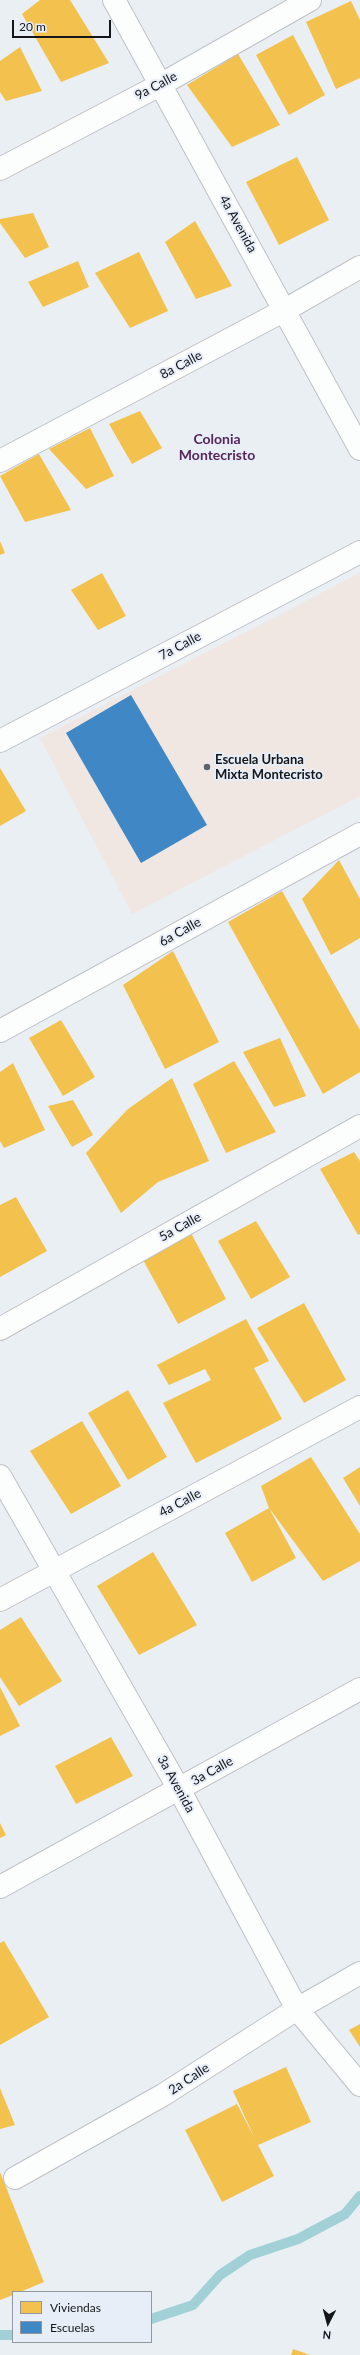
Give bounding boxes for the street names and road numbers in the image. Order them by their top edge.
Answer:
street label: 9a Calle [132,68,180,104]
street label: 4a Avenida [216,193,260,255]
street label: 8a Calle [157,347,205,383]
street label: 7a Calle [156,628,204,664]
street label: 6a Calle [156,914,204,950]
street label: 5a Calle [156,1209,204,1245]
street label: 4a Calle [156,1485,204,1521]
street label: 3a Avenida [154,1753,198,1815]
street label: 3a Calle [188,1753,236,1789]
street label: 2a Calle [166,2060,212,2098]

